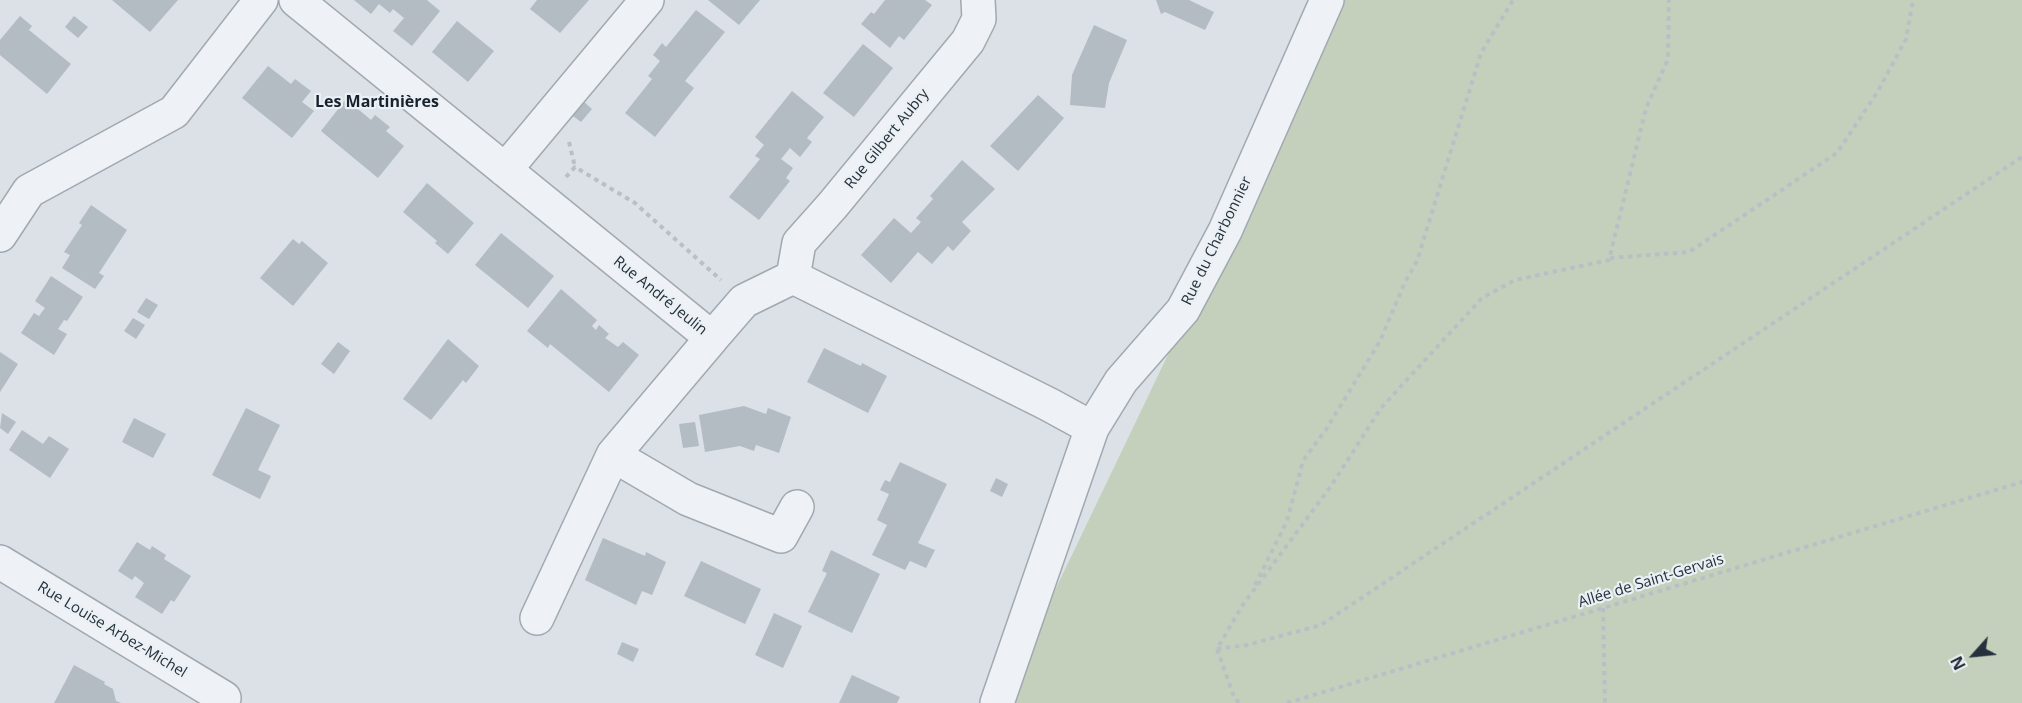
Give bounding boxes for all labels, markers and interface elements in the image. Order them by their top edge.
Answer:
street label: Rue Gilbert Aubry [841,85,933,193]
district label: Les Martinières [315,92,439,112]
street label: Rue du Charbonnier [1178,174,1256,308]
street label: Rue André Jeulin [609,253,711,339]
street label: Allée de Saint-Gervais [1576,550,1726,612]
street label: Rue Louise Arbez-Michel [34,578,190,682]
north arrow [1944,625,2004,685]
text: N [1945,652,1971,674]

